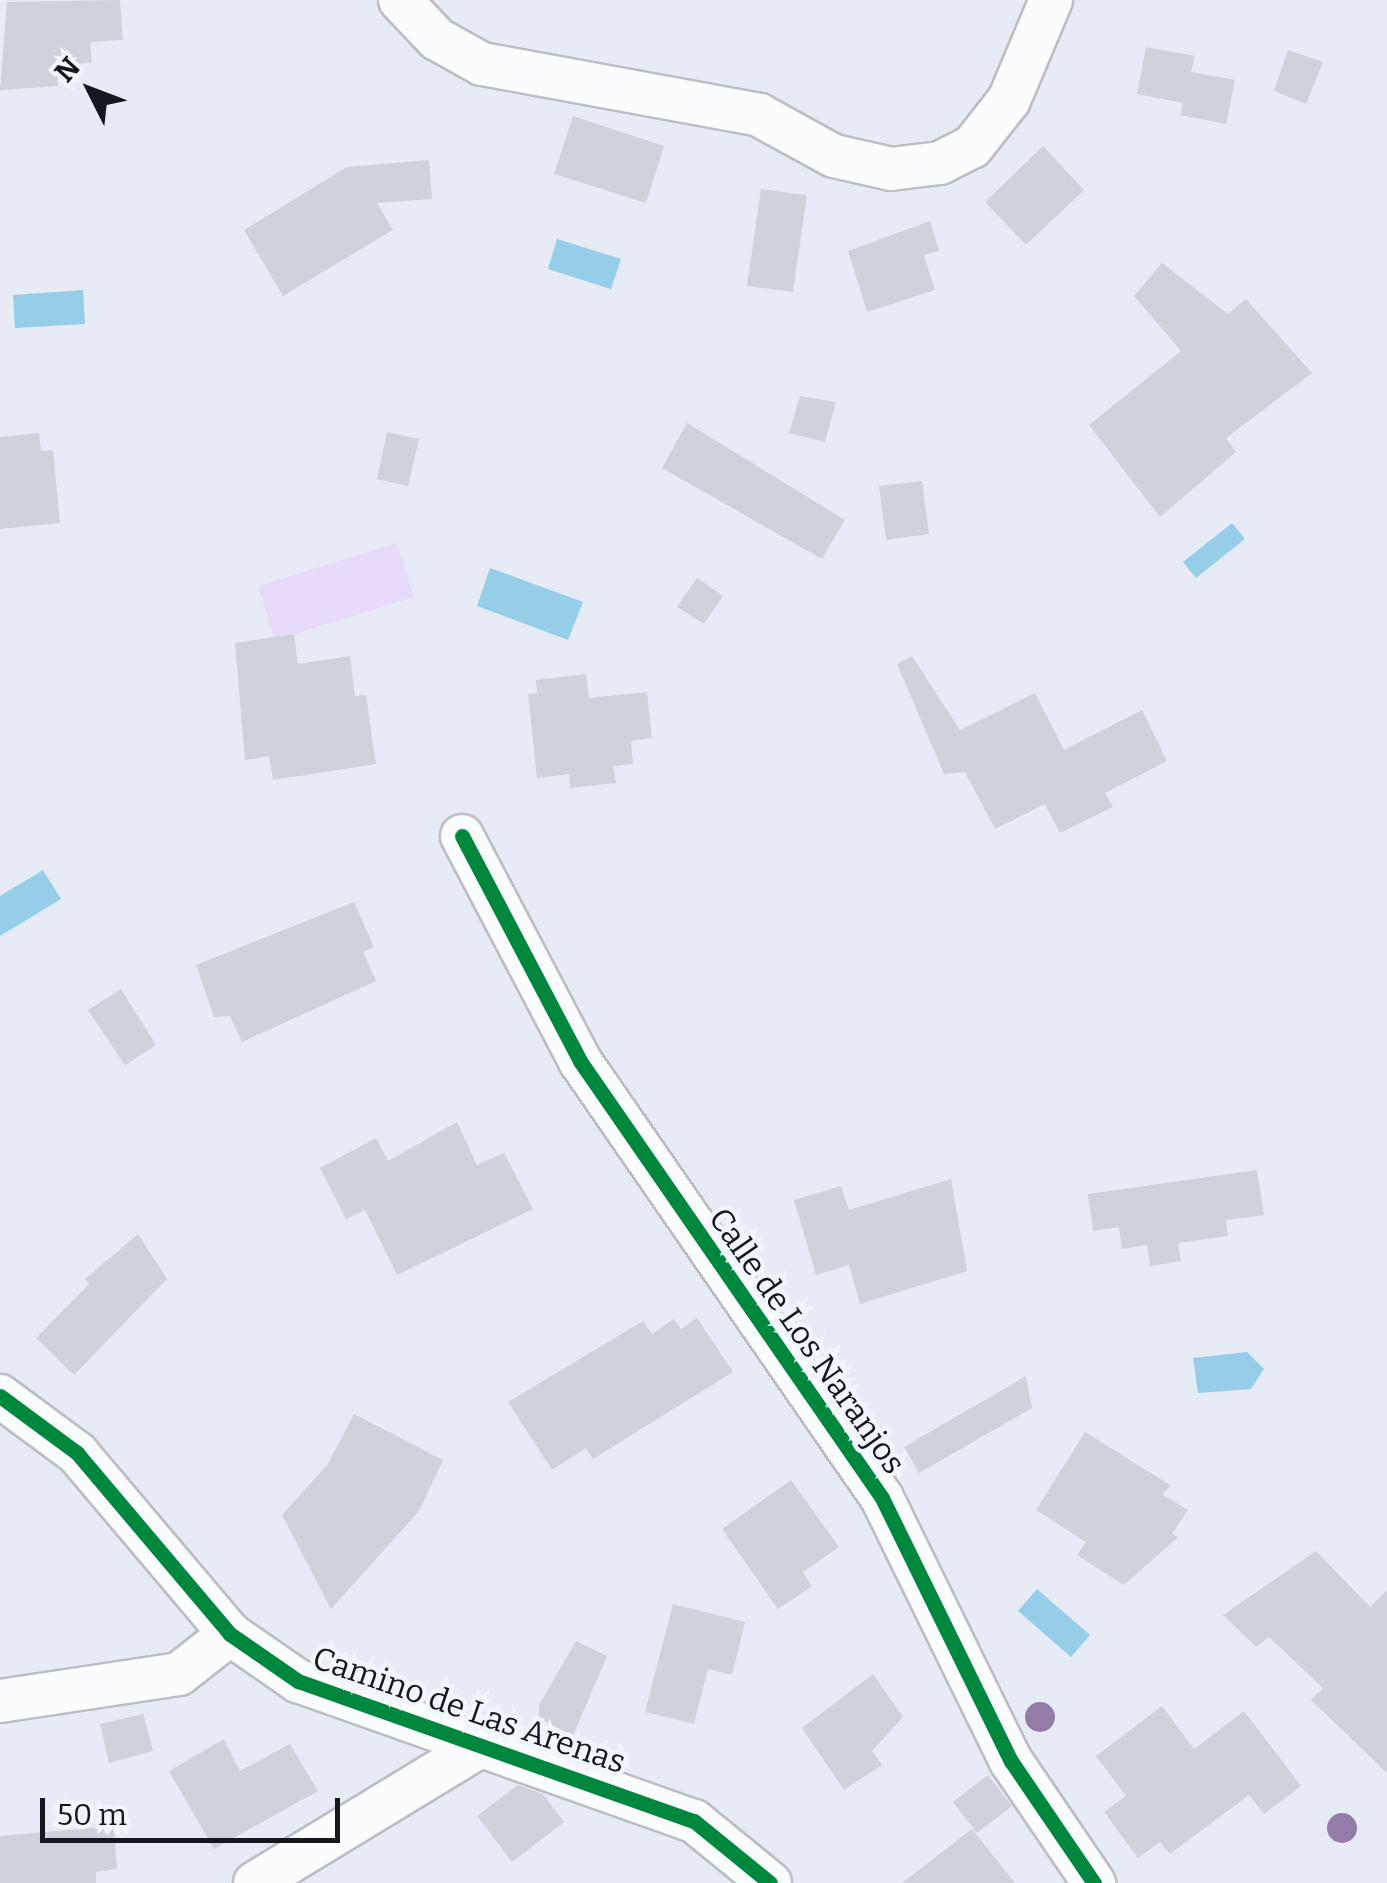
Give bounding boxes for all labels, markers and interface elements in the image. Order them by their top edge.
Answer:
north arrow [40,40,140,140]
text: N [48,51,87,89]
street label: Calle de Los Naranjos [701,1201,913,1481]
street label: Camino de Las Arenas [308,1638,630,1782]
scale bar [45,1778,345,1840]
text: 50 m [57,1797,127,1833]

